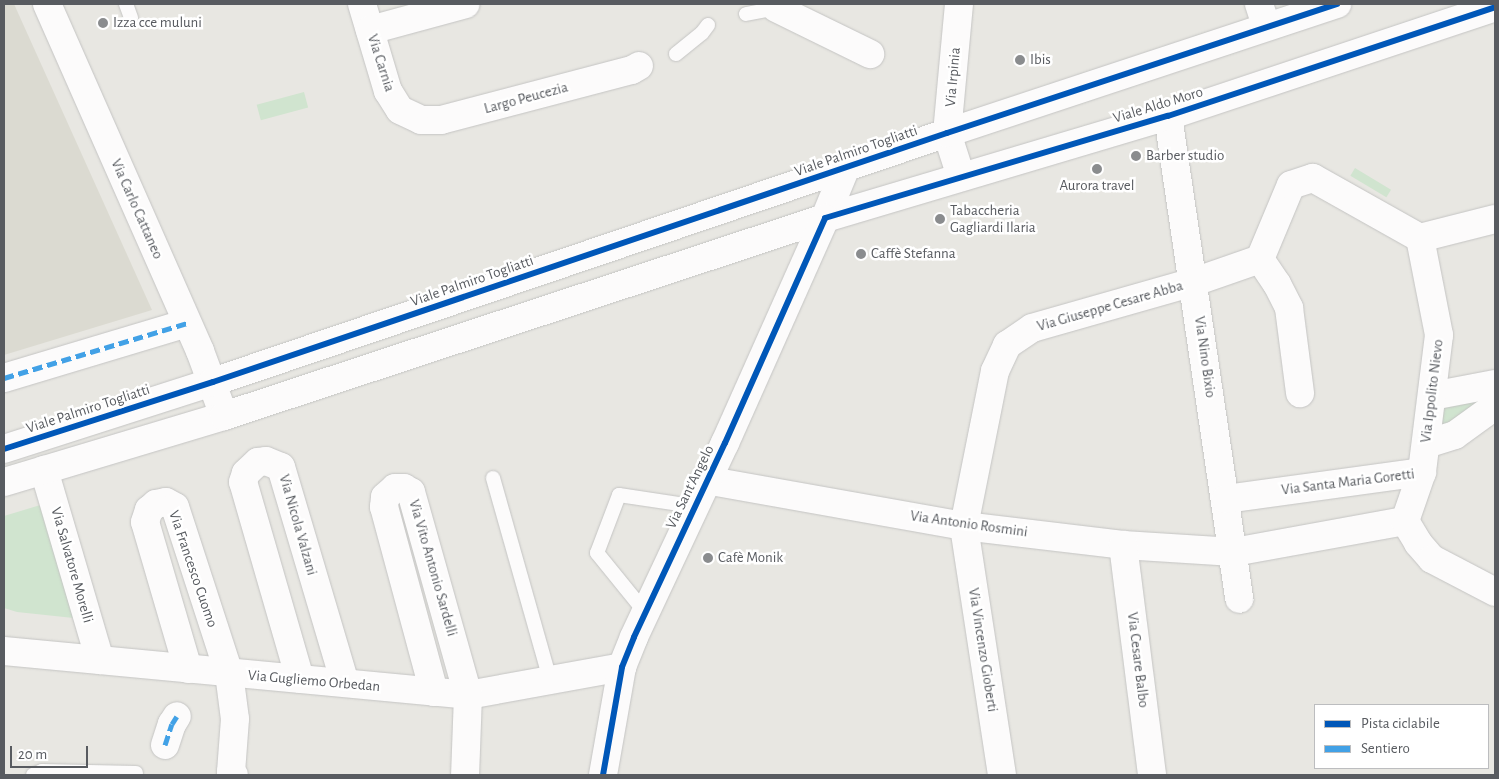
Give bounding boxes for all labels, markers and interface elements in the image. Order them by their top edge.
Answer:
place label: Izza cce muluni [113,14,202,32]
marker: Izza cce muluni [97,17,109,29]
street label: Via Carnia [363,32,399,94]
street label: Via Irpinia [941,46,965,108]
place label: Ibis [1030,51,1051,69]
marker: Ibis [1014,54,1026,66]
street label: Largo Peucezia [482,78,570,118]
street label: Viale Aldo Moro [1111,83,1205,127]
street label: Viale Palmiro Togliatti [792,121,920,181]
place label: Barber studio [1146,147,1224,165]
marker: Barber studio [1130,150,1142,162]
street label: Via Carlo Cattaneo [107,156,167,262]
marker: Aurora travel [1091,163,1103,175]
place label: Aurora travel [1060,177,1134,195]
place label: Tabaccheria Gagliardi Ilaria [950,201,1036,236]
marker: Tabaccheria Gagliardi Ilaria [934,213,946,225]
place label: Caffè Stefanna [871,245,956,263]
marker: Caffè Stefanna [855,248,867,260]
street label: Viale Palmiro Togliatti [408,251,536,311]
street label: Via Giuseppe Cesare Abba [1035,277,1185,335]
street label: Via Nino Bixio [1190,315,1220,399]
street label: Via Ippolito Nievo [1417,338,1447,444]
street label: Viale Palmiro Togliatti [24,381,152,437]
street label: Via Sant'Angelo [662,442,718,532]
street label: Via Santa Maria Goretti [1280,465,1416,499]
street label: Via Nicola Valzani [275,472,321,578]
street label: Via Vito Antonio Sardelli [405,498,461,638]
street label: Via Salvatore Morelli [47,505,97,625]
street label: Via Antonio Rosmini [909,507,1029,541]
street label: Via Francesco Cuomo [165,508,221,630]
place label: Cafè Monik [718,549,783,567]
marker: Cafè Monik [702,552,714,564]
street label: Via Vincenzo Gioberti [964,587,1002,713]
street label: Via Cesare Balbo [1123,611,1153,709]
street label: Via Gugliemo Orbedan [247,666,381,696]
legend [1314,704,1489,769]
text: Pista ciclabile [1361,716,1440,731]
scale bar [12,736,90,768]
text: Sentiero [1361,741,1410,756]
text: 20 m [18,747,47,762]

